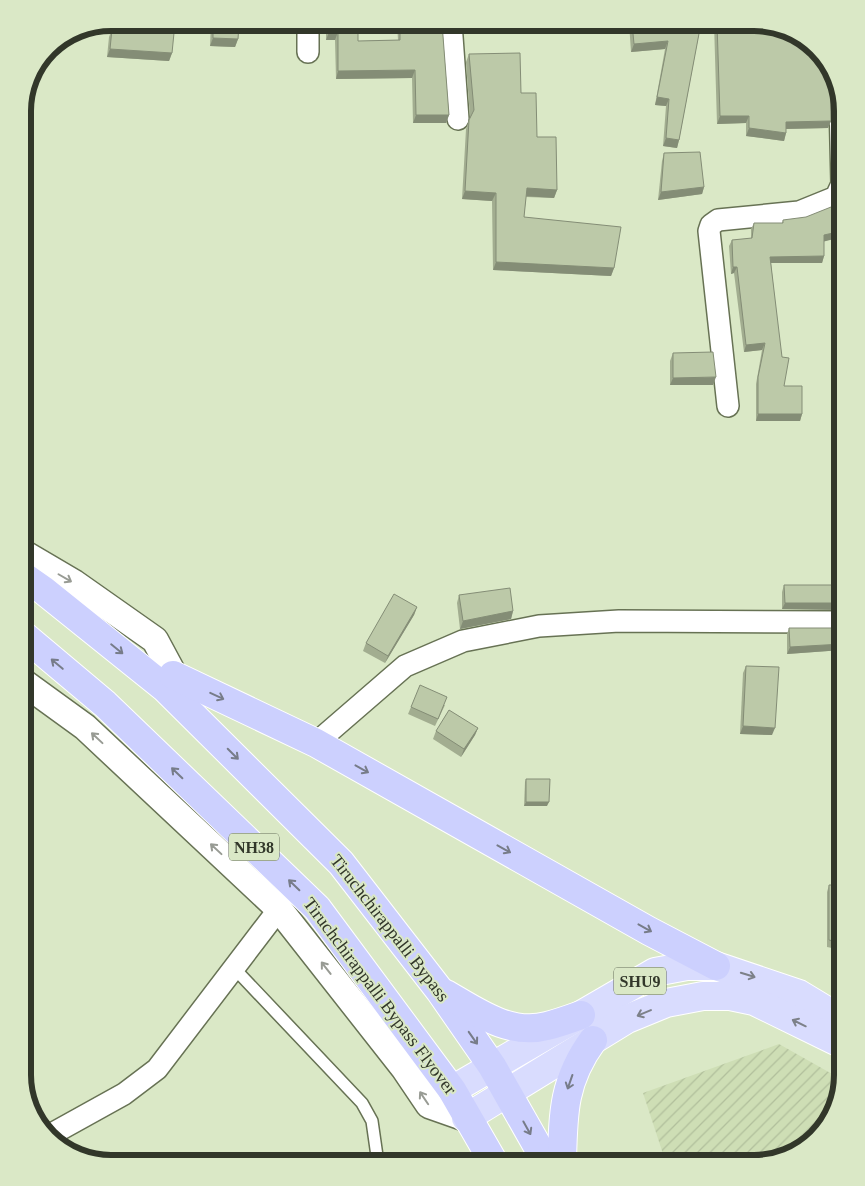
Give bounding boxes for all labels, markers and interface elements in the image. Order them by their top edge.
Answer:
one-way arrow [57,573,71,583]
one-way arrow [110,643,123,654]
one-way arrow [50,658,63,669]
one-way arrow [209,692,224,701]
one-way arrow [91,732,103,744]
one-way arrow [227,748,239,761]
one-way arrow [355,764,370,774]
one-way arrow [170,767,183,779]
road number: NH38 [229,834,279,860]
one-way arrow [209,843,222,855]
one-way arrow [496,844,511,854]
street label: Tiruchchirappalli Bypass [326,851,454,1005]
one-way arrow [288,879,300,892]
street label: Tiruchchirappalli Bypass Flyover [299,894,461,1098]
one-way arrow [638,924,652,934]
one-way arrow [320,962,331,975]
road number: SHU9 [614,968,666,994]
one-way arrow [739,971,755,981]
one-way arrow [637,1008,652,1018]
one-way arrow [791,1017,806,1027]
one-way arrow [468,1031,478,1045]
one-way arrow [565,1074,574,1090]
one-way arrow [419,1091,429,1105]
one-way arrow [522,1120,532,1135]

